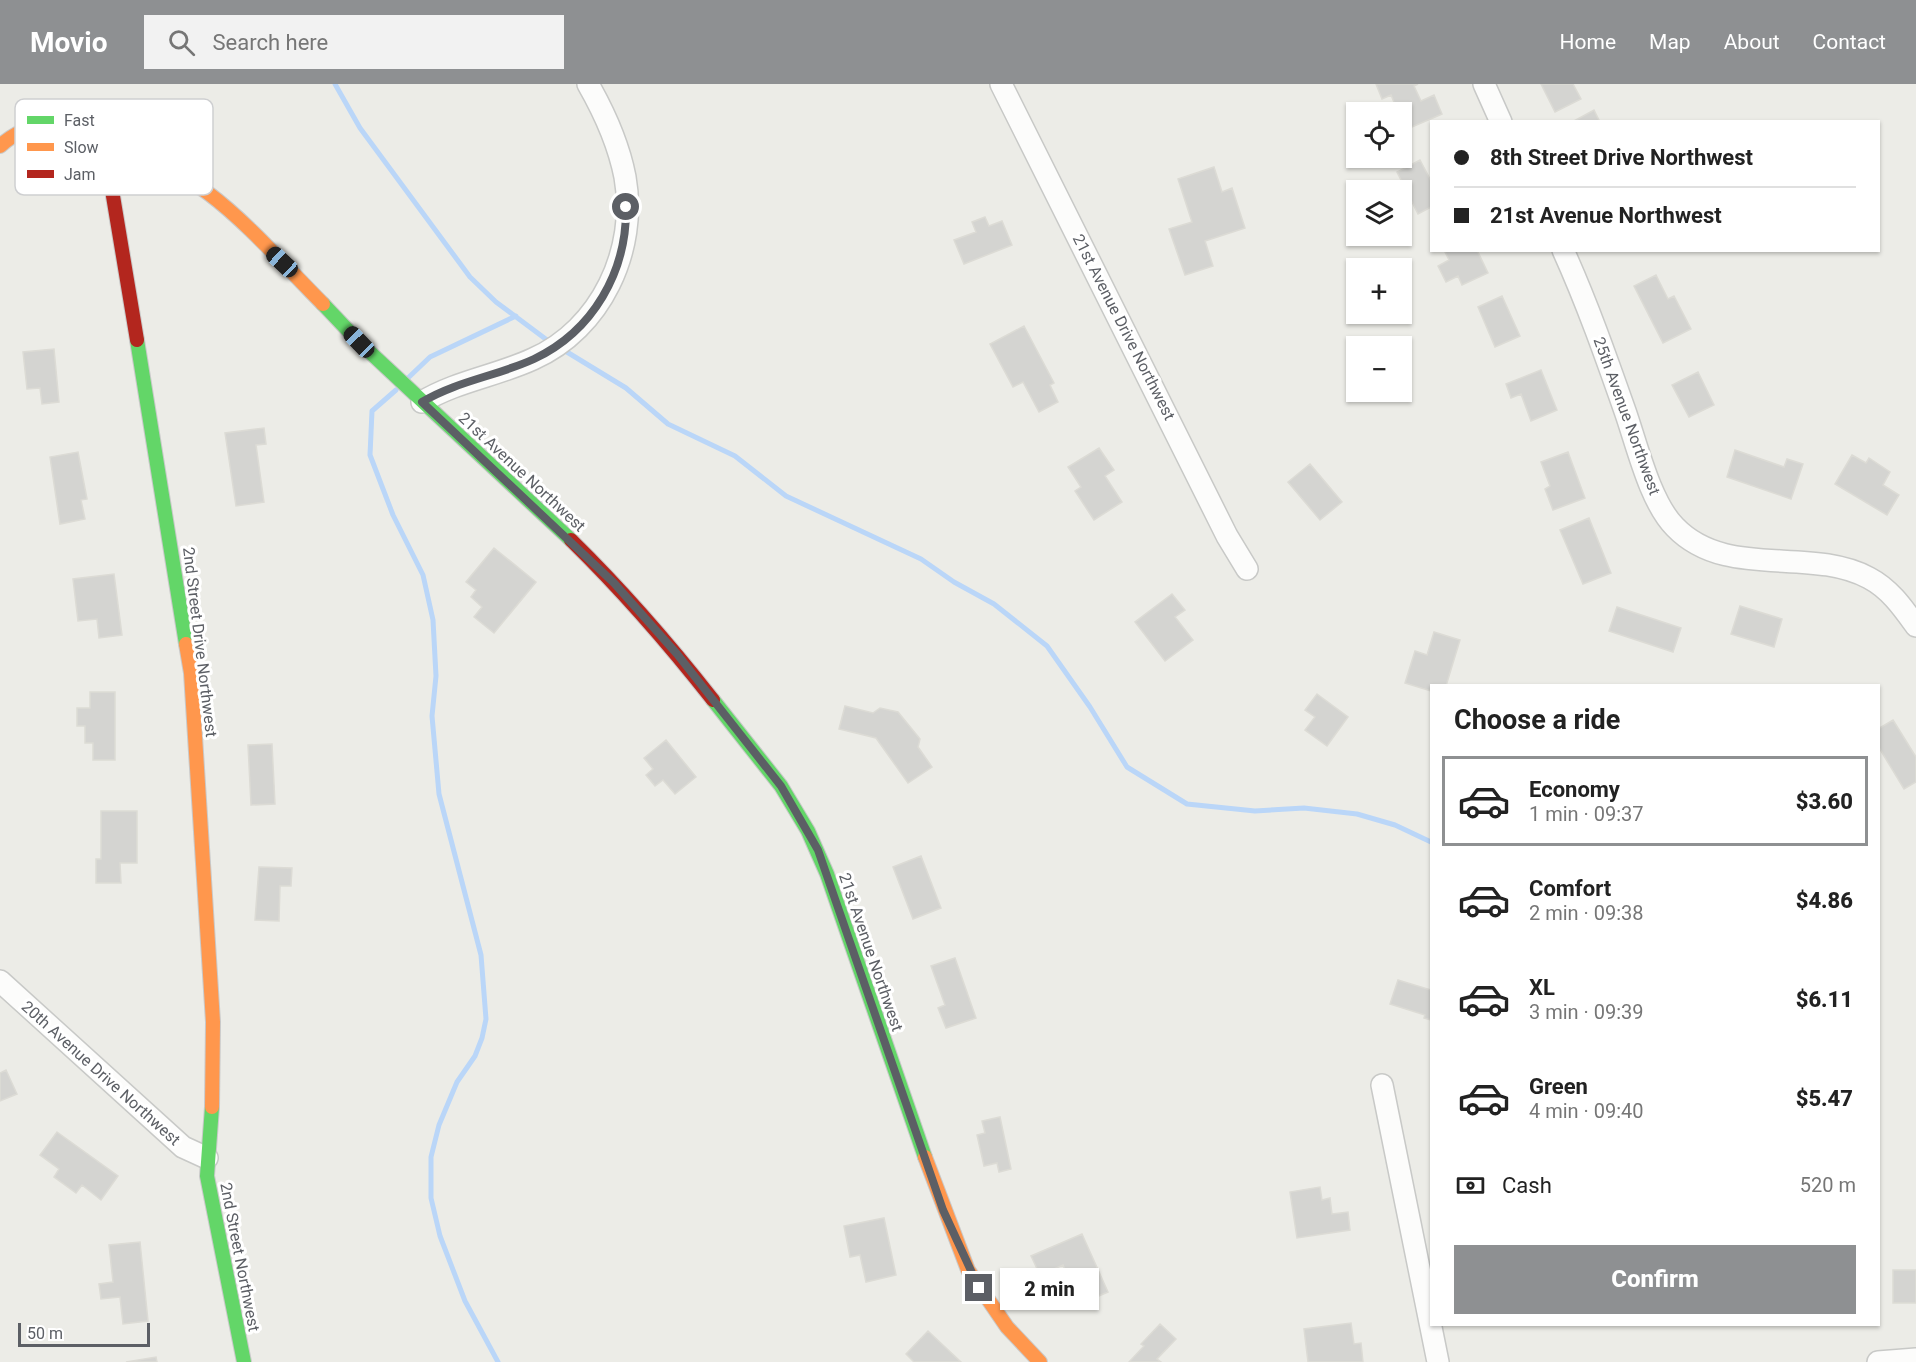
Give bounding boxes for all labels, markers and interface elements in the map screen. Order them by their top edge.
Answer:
search box [144,15,564,69]
text: Movio [30,26,108,59]
icon: search [165,26,198,59]
text: Search here [213,30,328,55]
text: Home [1560,30,1616,54]
text: Map [1649,30,1691,54]
text: About [1724,30,1780,54]
text: Contact [1813,30,1886,54]
legend [15,99,213,195]
map controls [1346,102,1412,402]
button: locate [1346,102,1412,168]
text: Fast [64,111,95,130]
text: Slow [64,138,99,157]
text: 8th Street Drive Northwest [1490,145,1753,170]
text: Jam [64,165,96,184]
button: layers [1346,180,1412,246]
route start [612,193,639,220]
text: 21st Avenue Northwest [1490,203,1722,228]
street label: 21st Avenue Drive Northwest [1069,231,1179,423]
car [263,243,301,281]
button: + [1346,258,1412,324]
car [340,323,378,361]
street label: 25th Avenue Northwest [1590,334,1664,498]
button: − [1346,336,1412,402]
street label: 21st Avenue Northwest [455,408,589,536]
street label: 2nd Street Drive Northwest [179,546,221,738]
text: Choose a ride [1454,704,1620,736]
icon: car [1457,774,1511,828]
text: Economy [1529,777,1620,802]
text: $3.60 [1796,789,1853,814]
text: 1 min · 09:37 [1529,802,1644,826]
street label: 21st Avenue Northwest [835,870,907,1034]
icon: car [1457,873,1511,927]
text: Comfort [1529,876,1611,901]
text: $4.86 [1796,888,1853,913]
text: 2 min · 09:38 [1529,901,1644,925]
icon: car [1457,972,1511,1026]
text: XL [1529,975,1555,1000]
text: $6.11 [1796,987,1853,1012]
street label: 20th Avenue Drive Northwest [18,997,184,1149]
text: 3 min · 09:39 [1529,1000,1644,1024]
icon: car [1457,1071,1511,1125]
text: Green [1529,1074,1588,1099]
text: $5.47 [1796,1086,1853,1111]
text: 4 min · 09:40 [1529,1099,1644,1123]
icon: cash [1454,1169,1487,1202]
text: Cash [1502,1173,1552,1198]
text: 520 m [1800,1173,1856,1197]
street label: 2nd Street Northwest [216,1181,264,1333]
button: Confirm [1454,1245,1856,1314]
callout: 2 min [1000,1267,1099,1309]
route end [965,1274,992,1301]
text: 2 min [1024,1277,1075,1301]
scale bar [18,1320,150,1348]
text: 50 m [27,1324,63,1343]

